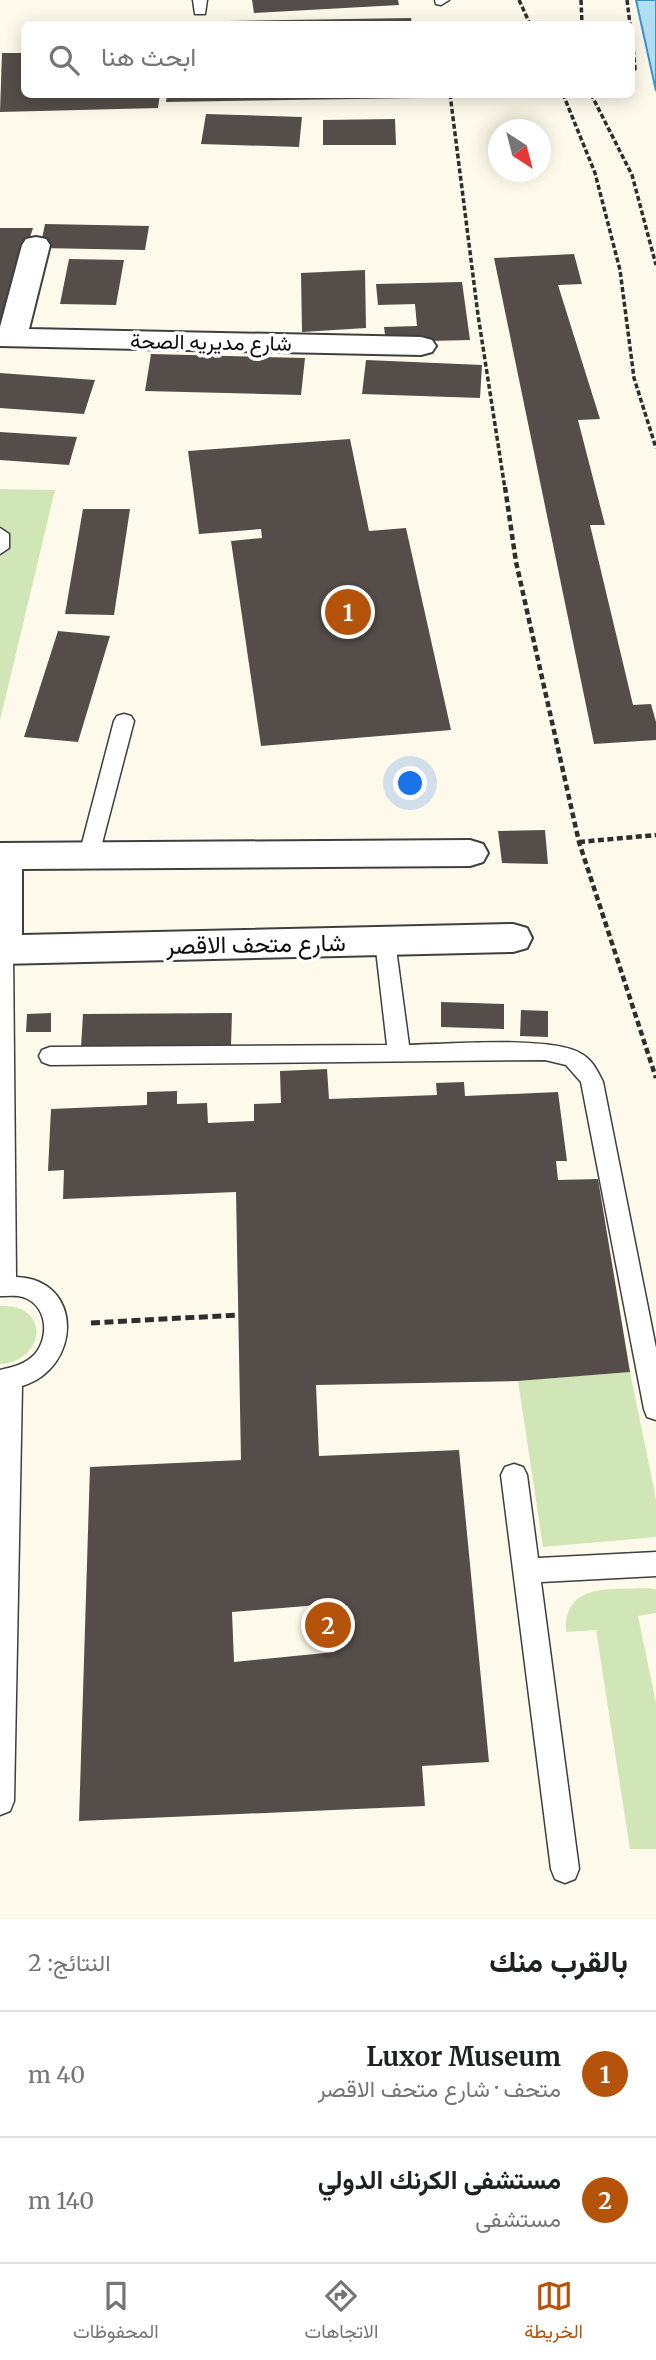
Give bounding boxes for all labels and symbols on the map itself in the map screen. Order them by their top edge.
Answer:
north arrow [488,119,551,182]
street label: شارع مديريه الصحة [130,327,292,358]
pin: 1 [325,586,371,638]
your location [393,766,427,800]
street label: شارع متحف الاقصر [165,927,346,962]
pin: 2 [305,1599,351,1651]

